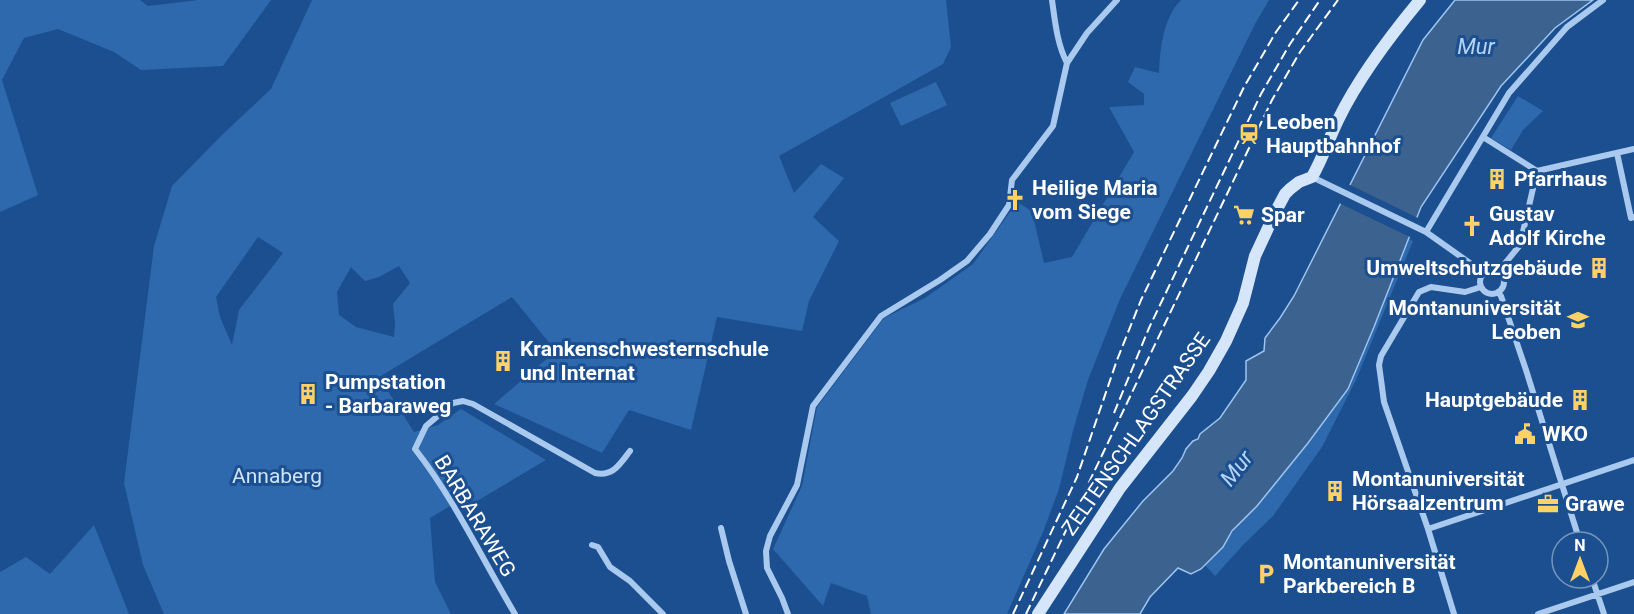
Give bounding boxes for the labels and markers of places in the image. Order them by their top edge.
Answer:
place label: Leoben Hauptbahnhof [1266,110,1401,158]
station icon: Leoben Hauptbahnhof [1237,122,1261,146]
building icon: Pfarrhaus [1485,167,1509,191]
place label: Pfarrhaus [1514,167,1607,191]
place label: Heilige Maria vom Siege [1032,176,1158,224]
church icon: Heilige Maria vom Siege [1003,188,1027,212]
place label: Gustav Adolf Kirche [1489,202,1606,250]
supermarket icon: Spar [1232,203,1256,227]
place label: Spar [1261,203,1305,227]
church icon: Gustav Adolf Kirche [1460,214,1484,238]
place label: Umweltschutzgebäude [1366,256,1582,280]
building icon: Umweltschutzgebäude [1587,256,1611,280]
place label: Montanuniversität Leoben [1388,296,1561,344]
school or university icon: Montanuniversität Leoben [1566,308,1590,332]
place label: Krankenschwesternschule und Internat [520,337,769,385]
building icon: Krankenschwesternschule und Internat [491,349,515,373]
place label: Pumpstation - Barbaraweg [325,370,451,418]
building icon: Pumpstation - Barbaraweg [296,382,320,406]
place label: Hauptgebäude [1425,388,1563,412]
building icon: Hauptgebäude [1568,388,1592,412]
public building icon: WKO [1513,422,1537,446]
place label: WKO [1542,422,1588,446]
place label: Montanuniversität Hörsaalzentrum [1352,467,1525,515]
building icon: Montanuniversität Hörsaalzentrum [1323,479,1347,503]
office icon: Grawe [1536,492,1560,516]
place label: Grawe [1565,492,1625,516]
place label: Montanuniversität Parkbereich B [1283,550,1456,598]
parking icon: Montanuniversität Parkbereich B [1254,562,1278,586]

